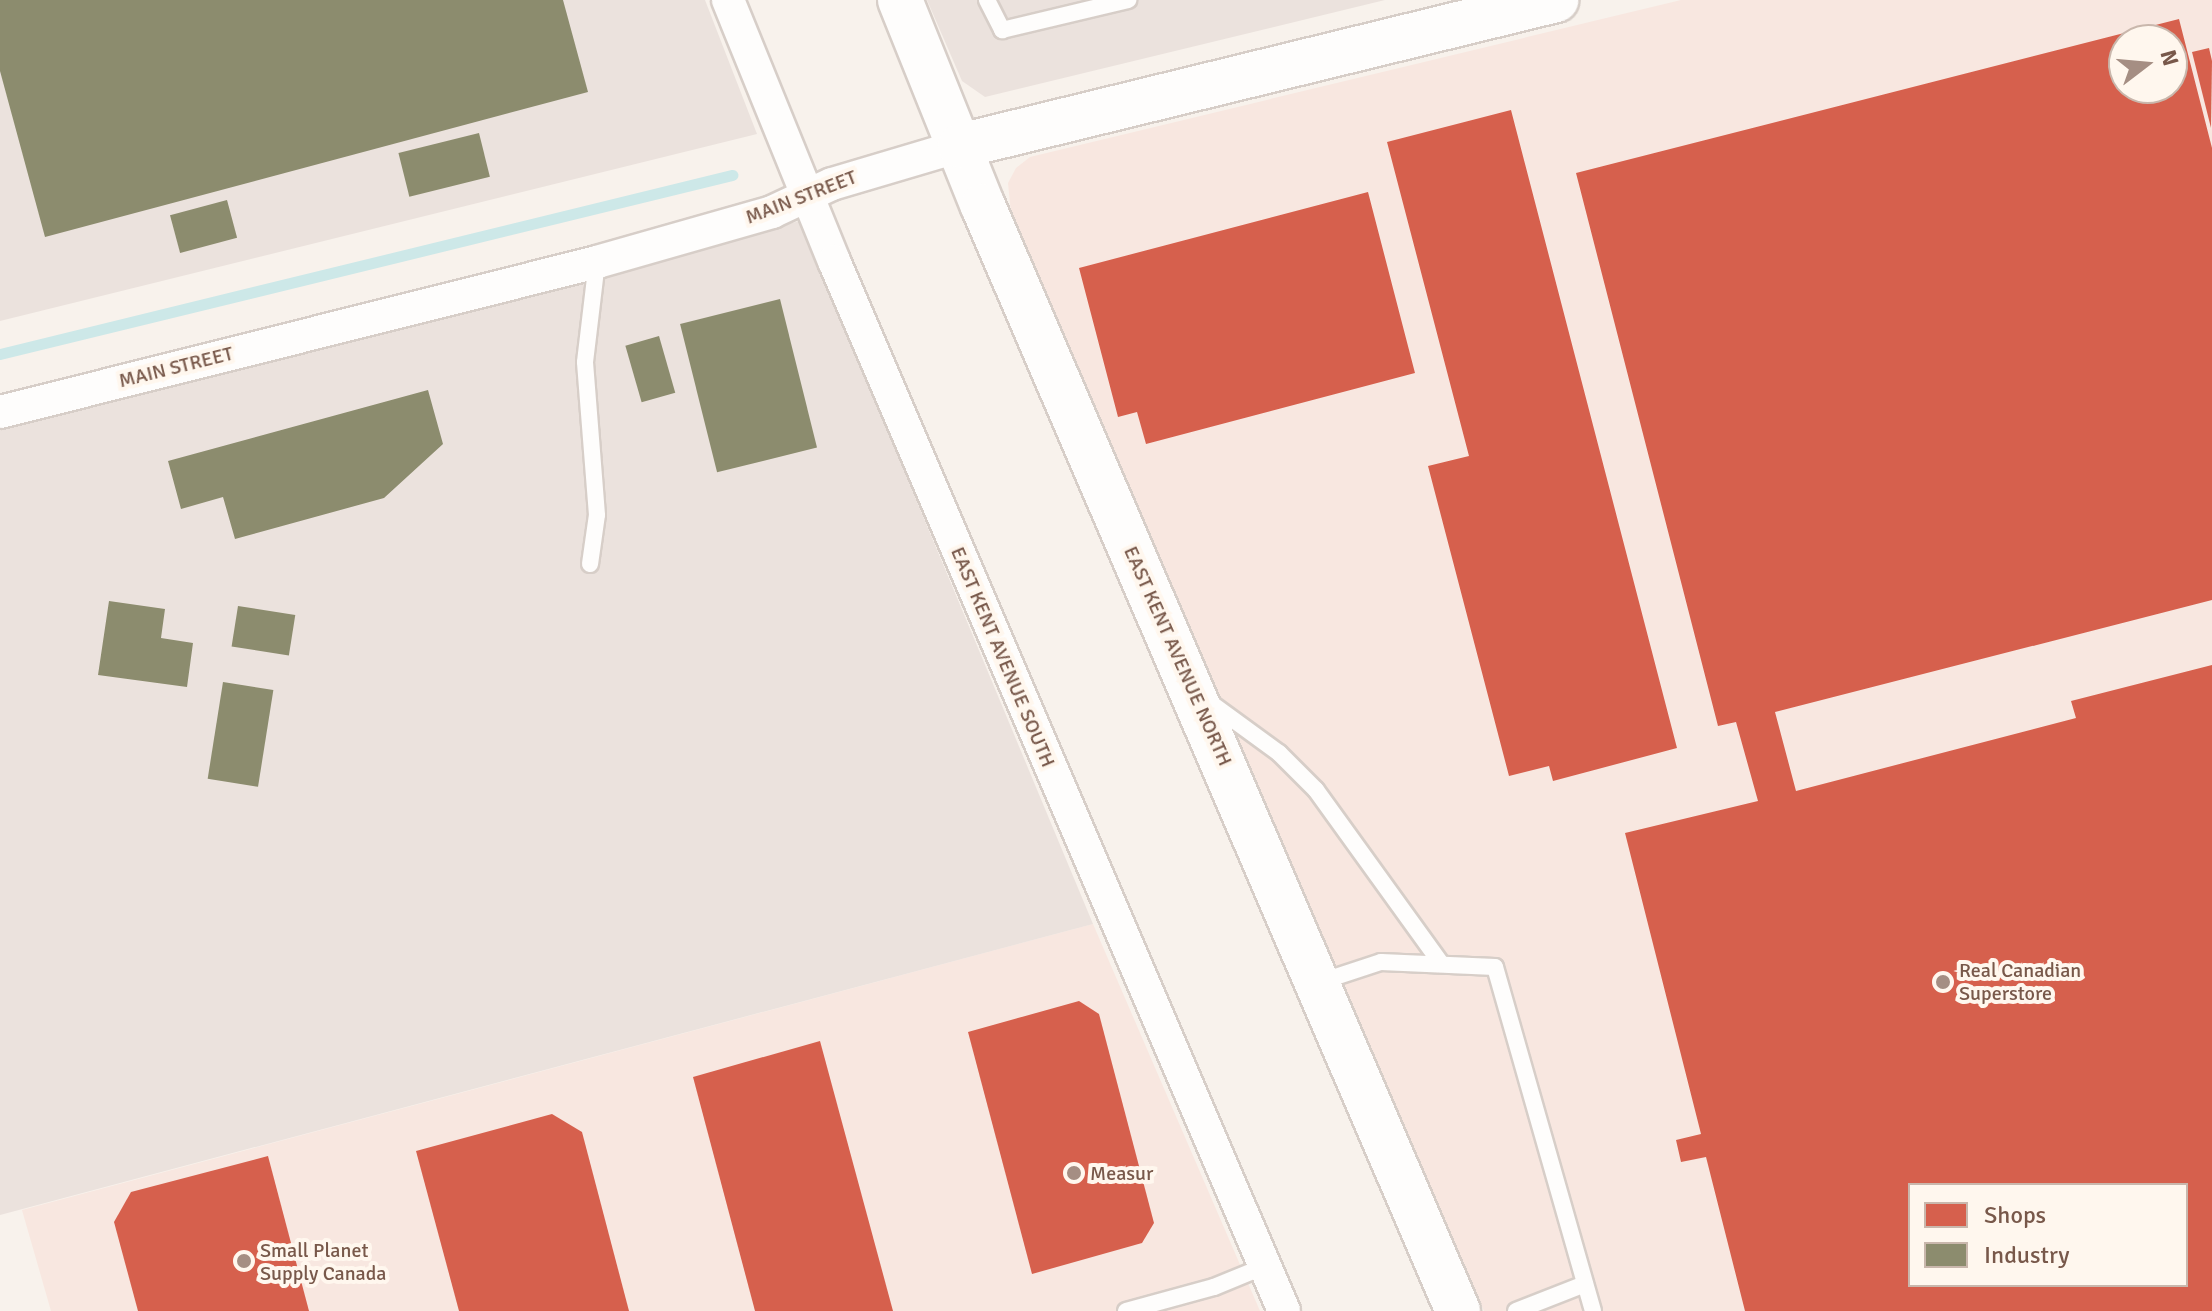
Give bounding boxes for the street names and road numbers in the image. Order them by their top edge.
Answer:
street label: MAIN STREET [742,165,860,229]
street label: MAIN STREET [116,341,236,393]
street label: EAST KENT AVENUE NORTH [1119,542,1237,770]
street label: EAST KENT AVENUE SOUTH [946,543,1060,771]

